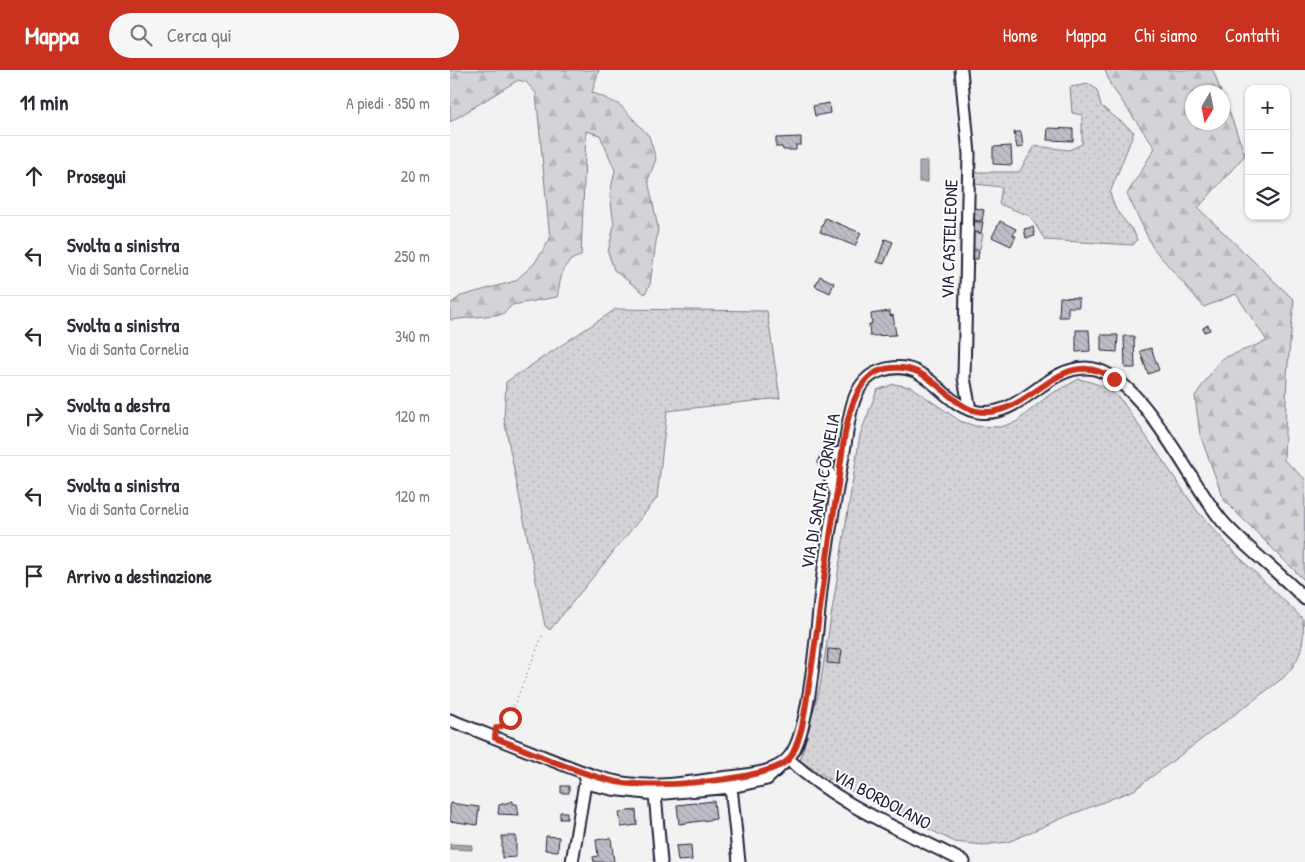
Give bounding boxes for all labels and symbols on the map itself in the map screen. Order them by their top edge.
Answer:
north arrow [1185,85,1230,130]
street label: VIA CASTELLEONE [934,179,964,299]
route end [1103,368,1126,391]
street label: VIA DI SANTA CORNELIA [794,411,846,571]
route start [499,707,522,730]
street label: VIA BORDOLANO [828,763,936,835]

